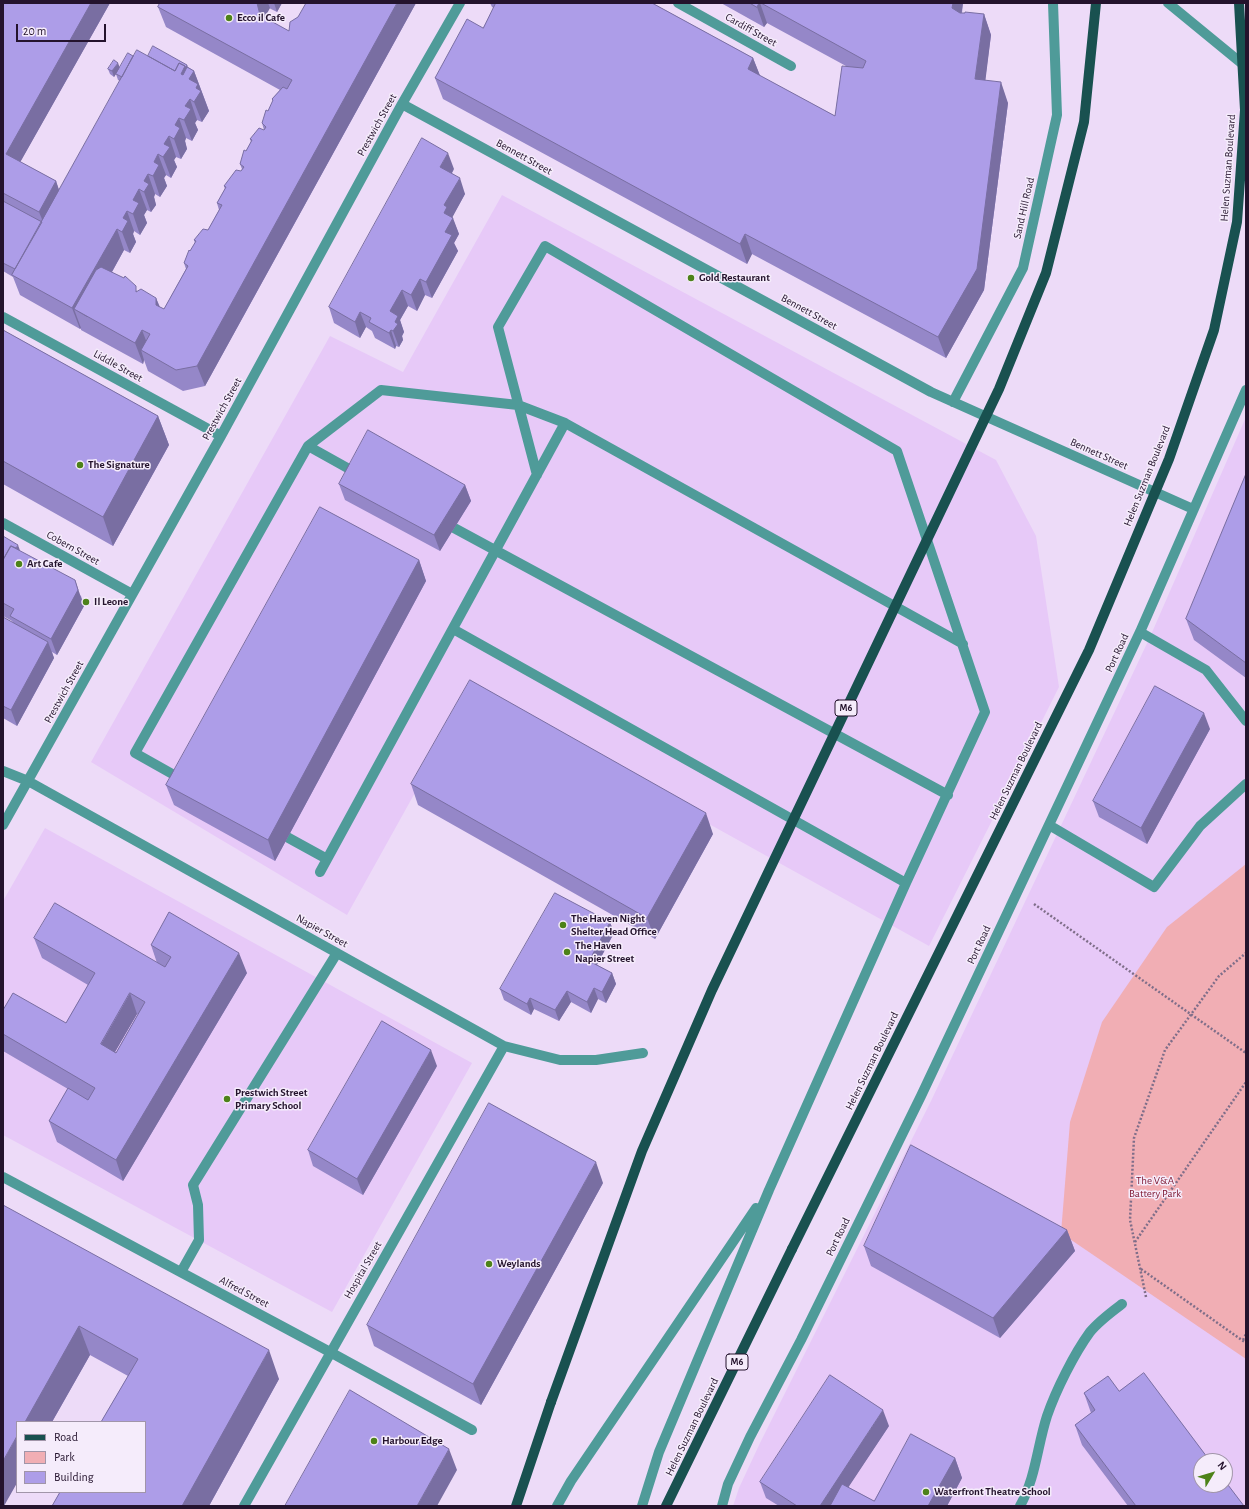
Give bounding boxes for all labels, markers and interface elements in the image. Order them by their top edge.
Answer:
street label: Cardiff Street [723,10,779,50]
place label: Ecco il Cafe [237,11,285,25]
marker: Ecco il Cafe [224,13,234,23]
scale bar [18,16,108,42]
text: 20 m [23,25,46,37]
street label: Prestwich Street [354,91,400,159]
street label: Helen Suzman Boulevard [1218,114,1238,222]
street label: Bennett Street [494,136,554,178]
street label: Sand Hill Road [1011,176,1037,240]
place label: Gold Restaurant [699,271,770,285]
marker: Gold Restaurant [686,273,696,283]
street label: Bennett Street [779,291,839,333]
street label: Liddle Street [91,347,145,385]
street label: Prestwich Street [199,375,245,443]
street label: Helen Suzman Boulevard [1121,424,1173,528]
street label: Bennett Street [1068,435,1130,473]
place label: The Signature [88,458,150,472]
marker: The Signature [75,460,85,470]
street label: Cobern Street [44,528,102,568]
place label: Art Cafe [27,557,62,571]
marker: Art Cafe [14,559,24,569]
place label: Il Leone [94,595,128,609]
marker: Il Leone [81,597,91,607]
street label: Port Road [1102,631,1132,675]
street label: Prestwich Street [41,658,87,726]
road number: M6 [835,700,857,716]
street label: Helen Suzman Boulevard [986,720,1046,822]
street label: Napier Street [294,911,350,951]
place label: The Haven Night Shelter Head Office [571,912,657,938]
marker: The Haven Night Shelter Head Office [558,920,568,930]
street label: Port Road [964,923,994,967]
place label: The Haven Napier Street [575,939,634,965]
marker: The Haven Napier Street [562,947,572,957]
street label: Helen Suzman Boulevard [842,1010,902,1112]
place label: Prestwich Street Primary School [235,1086,307,1112]
marker: Prestwich Street Primary School [222,1094,232,1104]
park label: The V&A Battery Park [1129,1174,1181,1200]
street label: Port Road [823,1216,853,1258]
street label: Hospital Street [341,1239,385,1301]
place label: Weylands [497,1257,540,1271]
marker: Weylands [484,1259,494,1269]
street label: Alfred Street [217,1273,271,1311]
road number: M6 [726,1354,748,1370]
street label: Helen Suzman Boulevard [662,1376,722,1478]
legend [16,1421,146,1493]
text: Road [54,1431,78,1443]
place label: Harbour Edge [382,1434,443,1448]
marker: Harbour Edge [369,1436,379,1446]
text: Park [54,1451,75,1463]
north arrow [1193,1453,1233,1493]
text: N [1215,1460,1229,1472]
text: Building [54,1471,94,1483]
place label: Waterfront Theatre School [934,1485,1051,1499]
marker: Waterfront Theatre School [921,1487,931,1497]

